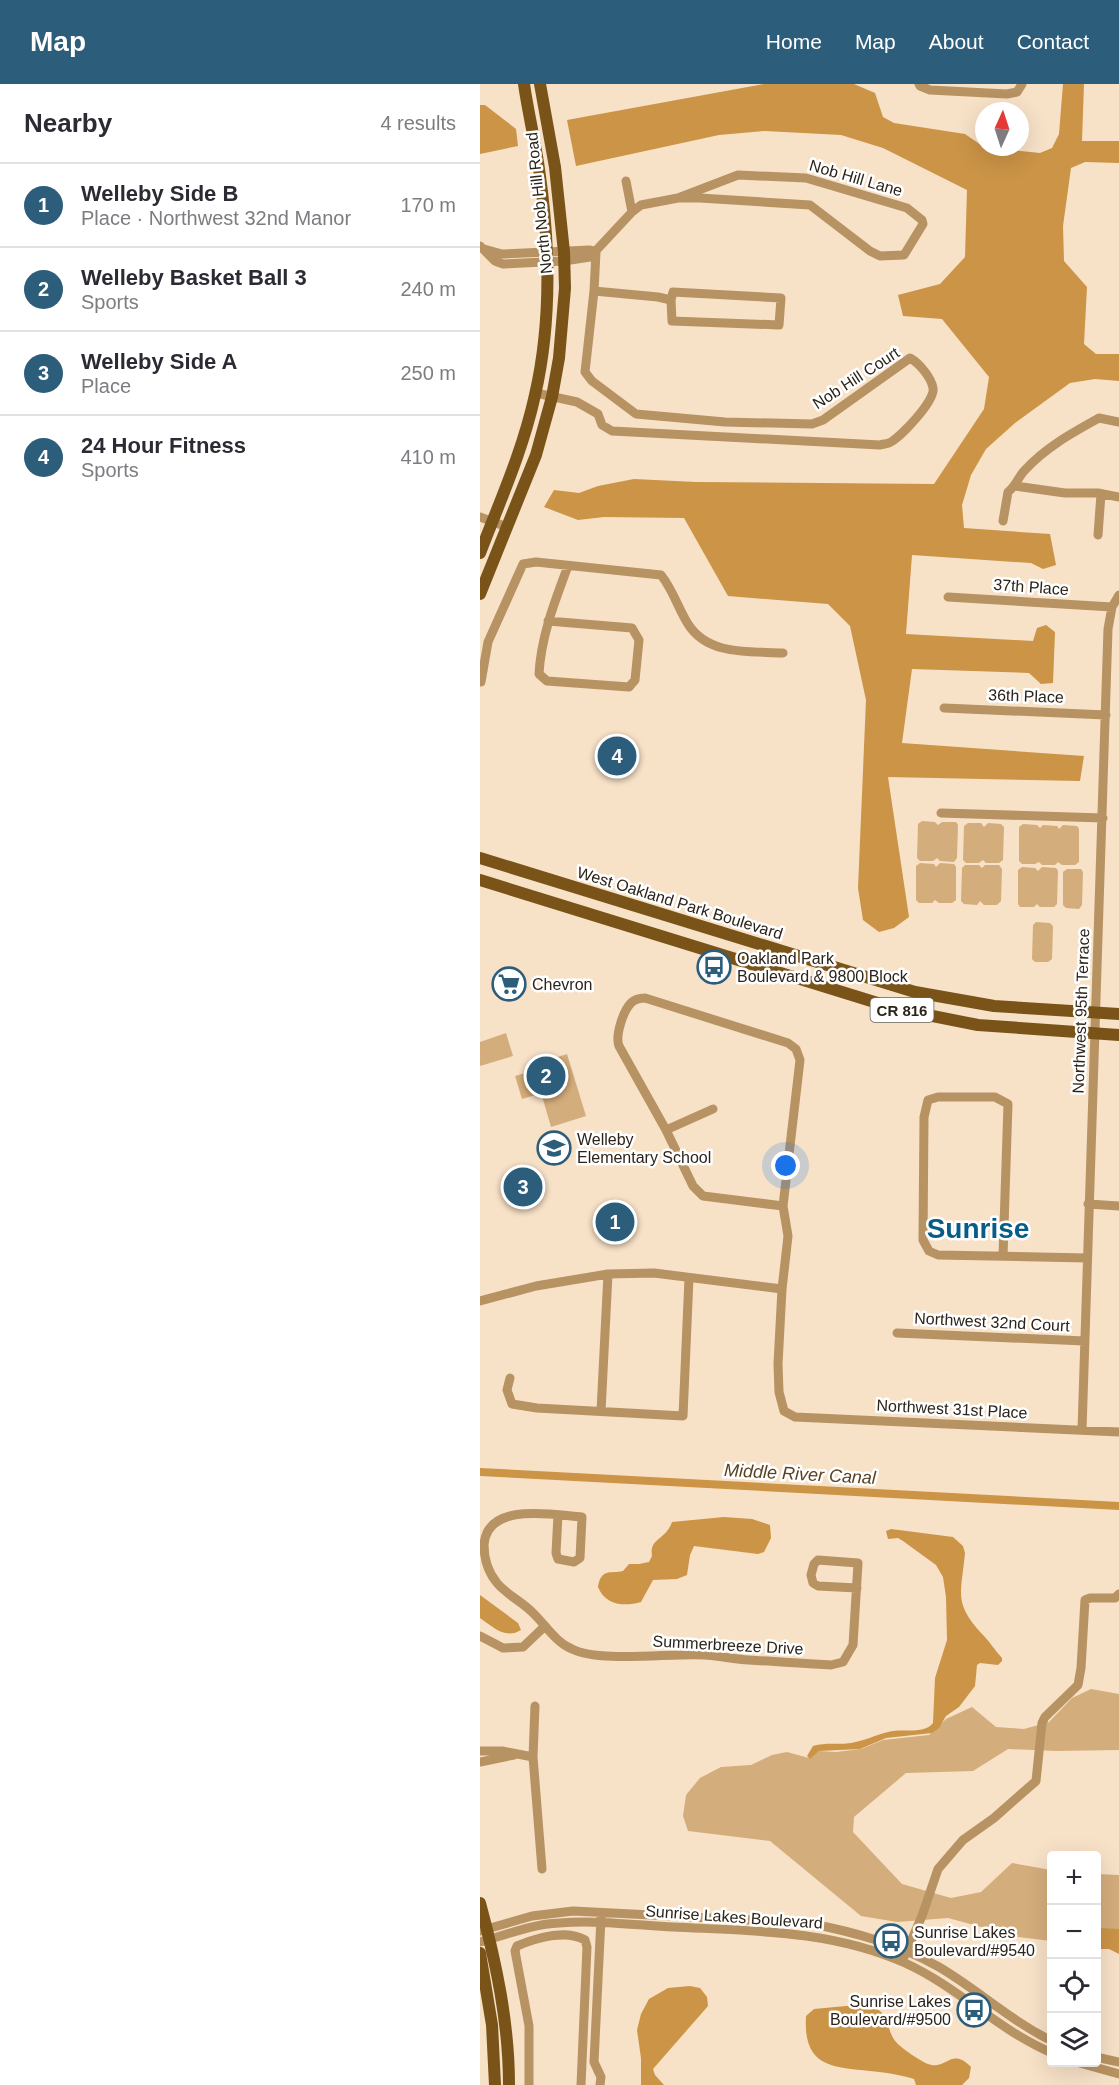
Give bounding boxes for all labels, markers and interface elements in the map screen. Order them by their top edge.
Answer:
text: Map [30,26,86,57]
text: Home [766,30,822,53]
text: Map [855,30,896,53]
text: About [929,30,984,53]
text: Contact [1017,30,1089,53]
north arrow [975,102,1029,156]
text: Nearby [24,108,112,138]
text: 4 results [380,112,456,134]
street label: North Nob Hill Road [523,131,555,275]
street label: Nob Hill Lane [807,157,905,199]
text: Welleby Side B [81,181,238,206]
text: 1 [38,194,49,216]
text: 170 m [400,194,456,216]
text: Place · Northwest 32nd Manor [81,207,351,229]
text: Welleby Basket Ball 3 [81,265,307,290]
text: 2 [38,278,49,300]
text: 240 m [400,278,456,300]
text: Sports [81,291,139,313]
street label: Nob Hill Court [810,343,903,412]
text: Welleby Side A [81,349,238,374]
text: 3 [38,362,49,384]
text: 250 m [400,362,456,384]
text: Place [81,375,131,397]
text: 24 Hour Fitness [81,433,246,458]
text: 4 [38,446,49,468]
text: 410 m [400,446,456,468]
text: Sports [81,459,139,481]
street label: 37th Place [993,576,1069,598]
street label: 36th Place [988,686,1064,706]
pin: 4 [598,734,636,778]
street label: West Oakland Park Boulevard [575,864,785,942]
street label: Northwest 95th Terrace [1070,928,1092,1094]
bus stop icon: Oakland Park Boulevard & 9800 Block [696,949,732,985]
place label: Oakland Park Boulevard & 9800 Block [737,950,909,985]
supermarket icon: Chevron [491,966,527,1002]
place label: Chevron [532,976,592,993]
road number: CR 816 [870,998,934,1022]
pin: 2 [526,1054,566,1098]
school or university icon: Welleby Elementary School [536,1130,572,1166]
place label: Welleby Elementary School [577,1131,711,1166]
your location [771,1151,800,1180]
pin: 3 [504,1164,543,1210]
pin: 1 [596,1200,634,1244]
district label: Sunrise [927,1213,1029,1244]
street label: Northwest 32nd Court [914,1309,1071,1335]
street label: Northwest 31st Place [876,1397,1028,1421]
water label: Middle River Canal [724,1460,877,1488]
street label: Summerbreeze Drive [652,1633,804,1657]
map controls [1047,1851,1101,2067]
button: + [1047,1851,1101,1905]
street label: Sunrise Lakes Boulevard [645,1902,823,1932]
button: − [1047,1905,1101,1959]
bus stop icon: Sunrise Lakes Boulevard/#9540 [873,1923,909,1959]
place label: Sunrise Lakes Boulevard/#9540 [914,1924,1035,1959]
button: locate [1047,1959,1101,2013]
bus stop icon: Sunrise Lakes Boulevard/#9500 [956,1992,992,2028]
place label: Sunrise Lakes Boulevard/#9500 [830,1993,951,2028]
button: layers [1047,2013,1101,2067]

